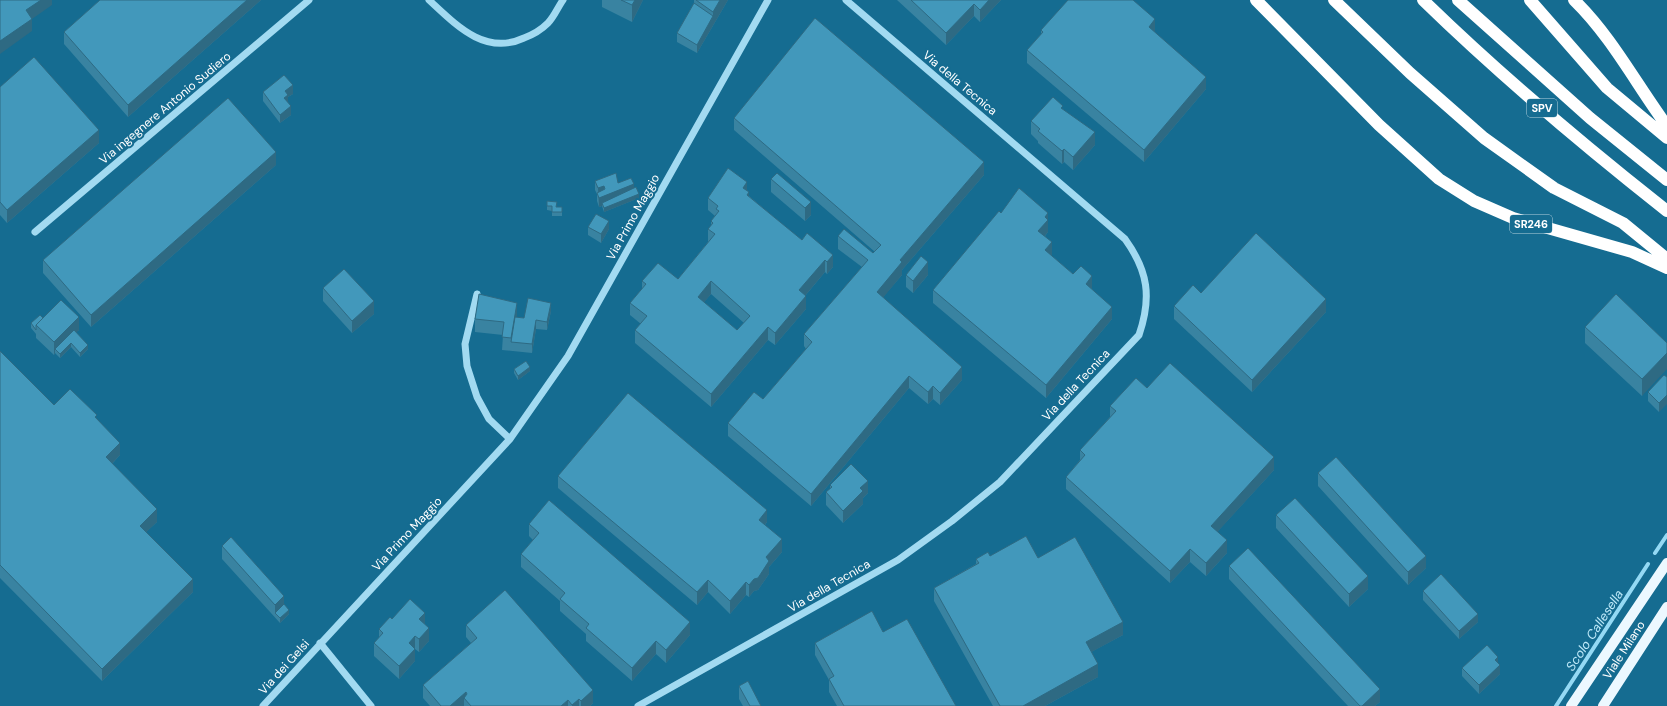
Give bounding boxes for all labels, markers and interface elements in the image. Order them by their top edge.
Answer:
street label: Via della Tecnica [919,47,1001,119]
street label: Via ingegnere Antonio Sudiero [96,48,234,168]
road number: SPV [1527,99,1557,117]
street label: Via Primo Maggio [603,171,663,263]
road number: SR246 [1510,215,1552,233]
street label: Via della Tecnica [1039,346,1113,424]
street label: Via Primo Maggio [368,493,446,575]
street label: Via della Tecnica [785,556,873,616]
water label: Scolo Callesella [1562,586,1627,674]
street label: Viale Milano [1599,618,1649,682]
street label: Via dei Gelsi [255,636,313,698]

